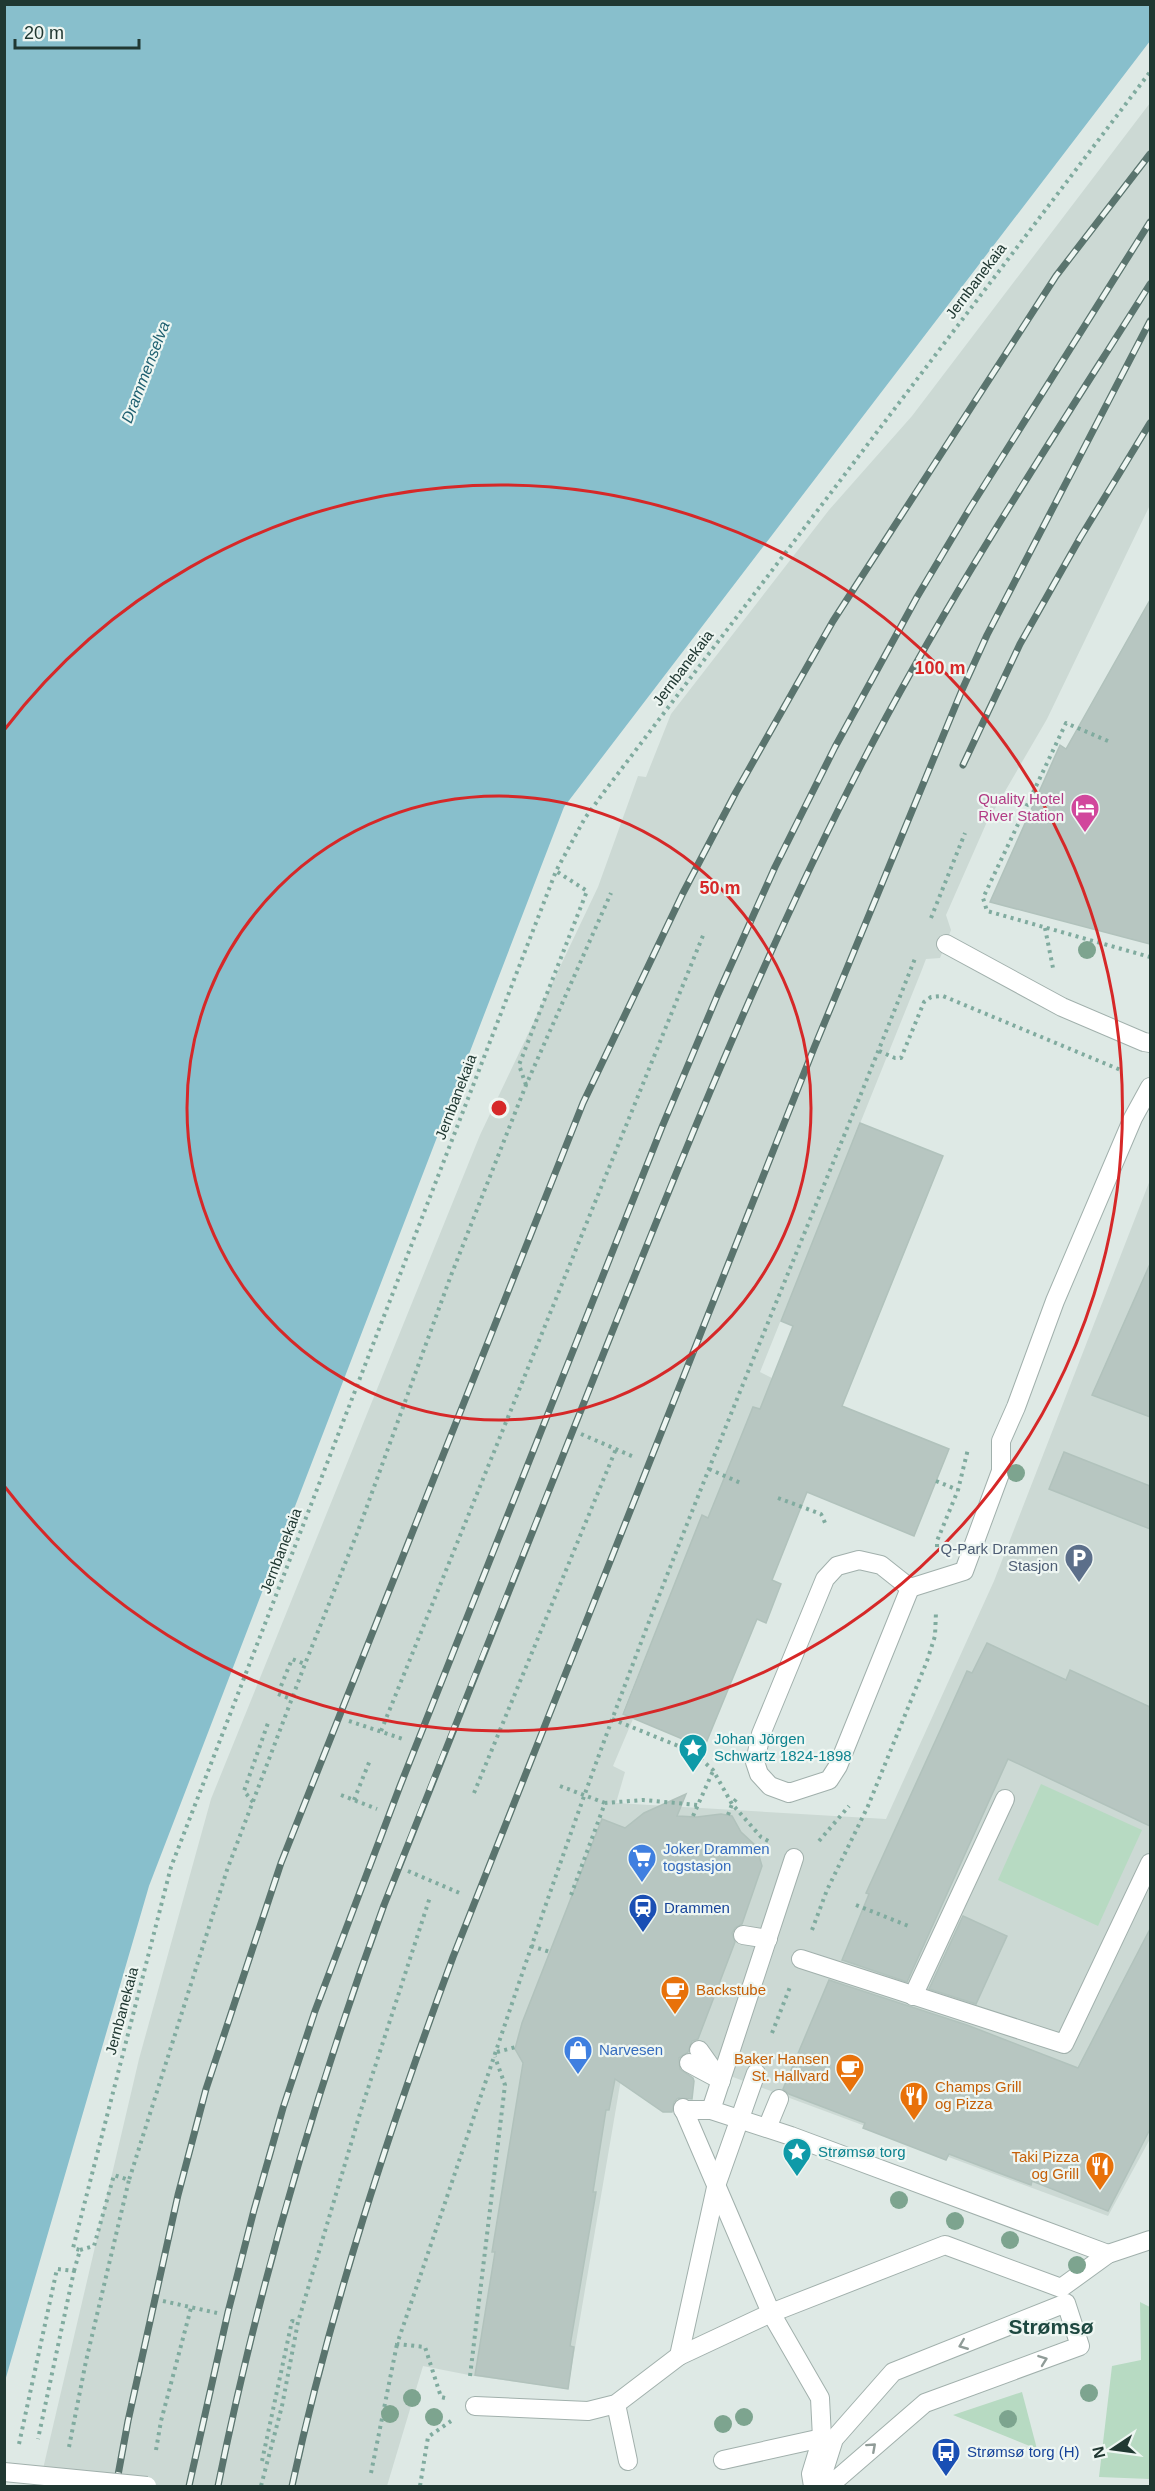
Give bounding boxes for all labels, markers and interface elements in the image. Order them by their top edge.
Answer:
scale bar [15,12,140,50]
text: 20 m [24,23,64,43]
street label: Jernbanekaia [942,239,1010,322]
water label: Drammenselva [118,319,173,425]
street label: Jernbanekaia [649,626,717,709]
text: 100 m [914,658,966,678]
place label: Quality Hotel River Station [978,790,1064,824]
hotel icon: Quality Hotel River Station [1069,792,1101,834]
text: 50 m [699,878,741,898]
street label: Jernbanekaia [431,1051,480,1142]
centre of rings [489,1098,509,1118]
street label: Jernbanekaia [256,1505,305,1596]
place label: Q-Park Drammen Stasjon [940,1540,1058,1574]
parking icon: Q-Park Drammen Stasjon [1063,1542,1095,1584]
place label: Johan Jörgen Schwartz 1824-1898 [714,1730,852,1764]
place icon: Johan Jörgen Schwartz 1824-1898 [677,1732,709,1774]
place label: Joker Drammen togstasjon [663,1840,770,1874]
supermarket icon: Joker Drammen togstasjon [626,1842,658,1884]
station icon: Drammen [627,1892,659,1934]
place label: Drammen [664,1899,730,1916]
street label: Jernbanekaia [102,1965,142,2057]
cafe icon: Backstube [659,1974,691,2016]
place label: Backstube [696,1981,766,1998]
shop icon: Narvesen [562,2034,594,2076]
place label: Narvesen [599,2041,663,2058]
place label: Baker Hansen St. Hallvard [734,2050,829,2084]
cafe icon: Baker Hansen St. Hallvard [834,2052,866,2094]
place label: Champs Grill og Pizza [935,2078,1022,2112]
restaurant icon: Champs Grill og Pizza [898,2080,930,2122]
place icon: Strømsø torg [781,2136,813,2178]
place label: Strømsø torg [818,2143,906,2160]
place label: Taki Pizza og Grill [1011,2148,1080,2182]
restaurant icon: Taki Pizza og Grill [1084,2150,1116,2192]
district label: Strømsø [1008,2315,1094,2338]
one-way arrow [958,2337,968,2350]
one-way arrow [1037,2354,1048,2367]
north arrow [1083,2419,1143,2479]
bus stop icon: Strømsø torg (H) [930,2436,962,2478]
one-way arrow [866,2443,876,2454]
place label: Strømsø torg (H) [967,2443,1080,2460]
text: N [1089,2445,1108,2460]

